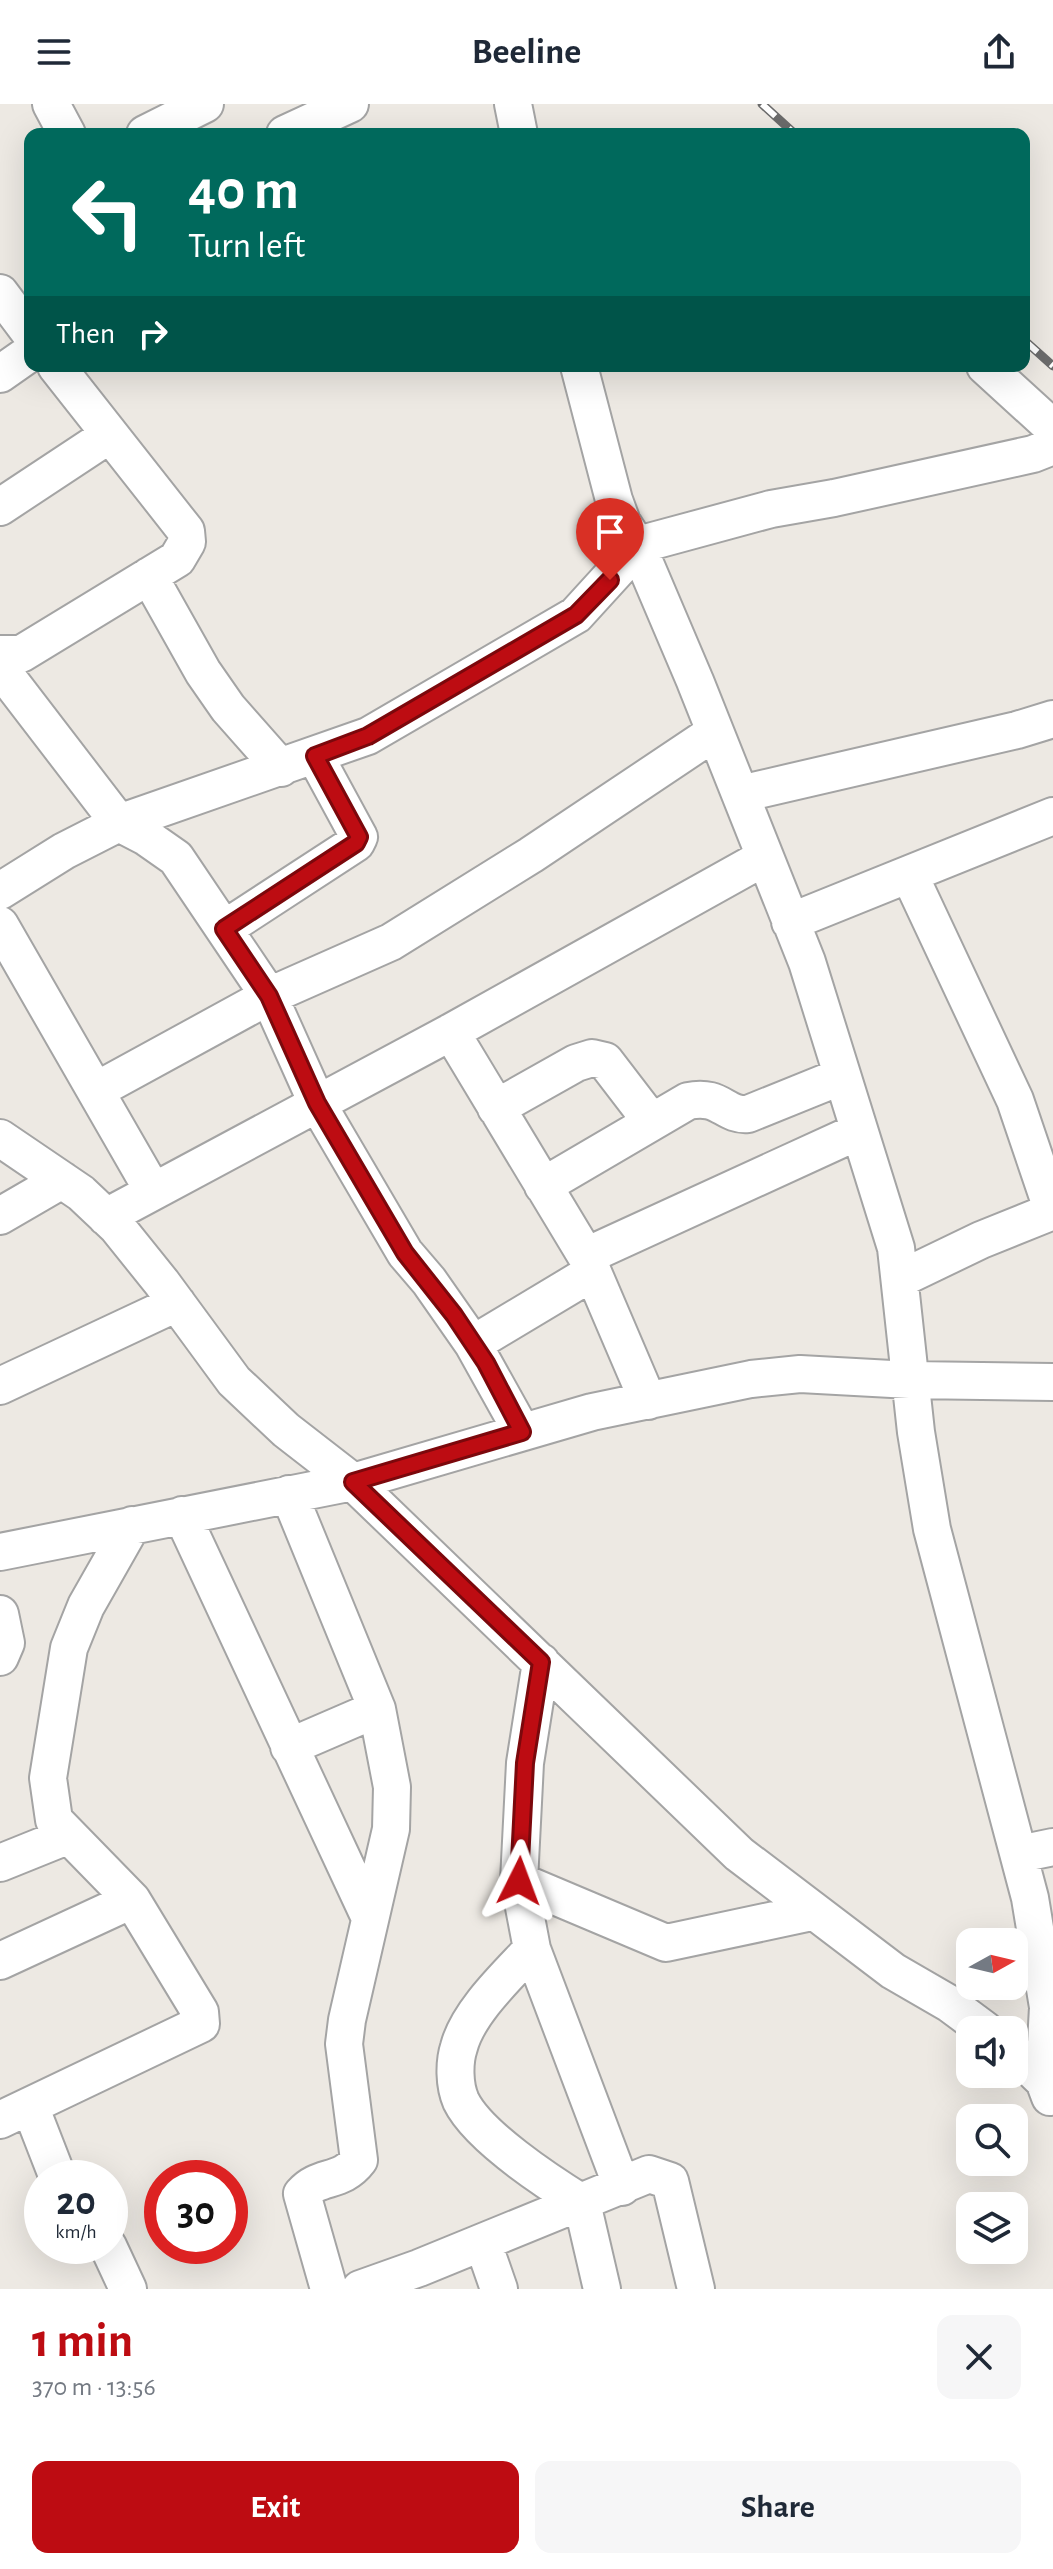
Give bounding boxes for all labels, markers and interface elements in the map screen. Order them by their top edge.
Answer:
icon: menu [32,30,76,74]
icon: share [977,30,1021,74]
text: Beeline [472,34,581,70]
icon: left [56,160,160,264]
text: 40 m [188,163,299,219]
text: Turn left [188,228,305,264]
icon: right [131,312,175,356]
text: Then [56,319,115,349]
pin [576,498,644,580]
icon: arrive [588,510,632,554]
position arrow [477,1839,561,1923]
north arrow [956,1928,1028,2000]
map controls [956,1928,1028,2264]
button: sound [956,2016,1028,2088]
button: search [956,2104,1028,2176]
speed limit sign: 30 [144,2160,248,2264]
text: 20 [56,2182,96,2222]
button: layers [956,2192,1028,2264]
text: km/h [55,2222,97,2242]
button: close [937,2315,1021,2399]
text: 1 min [32,2318,133,2366]
text: 370 m · 13:56 [32,2374,156,2400]
button: Exit [32,2461,519,2553]
button: Share [535,2461,1021,2553]

